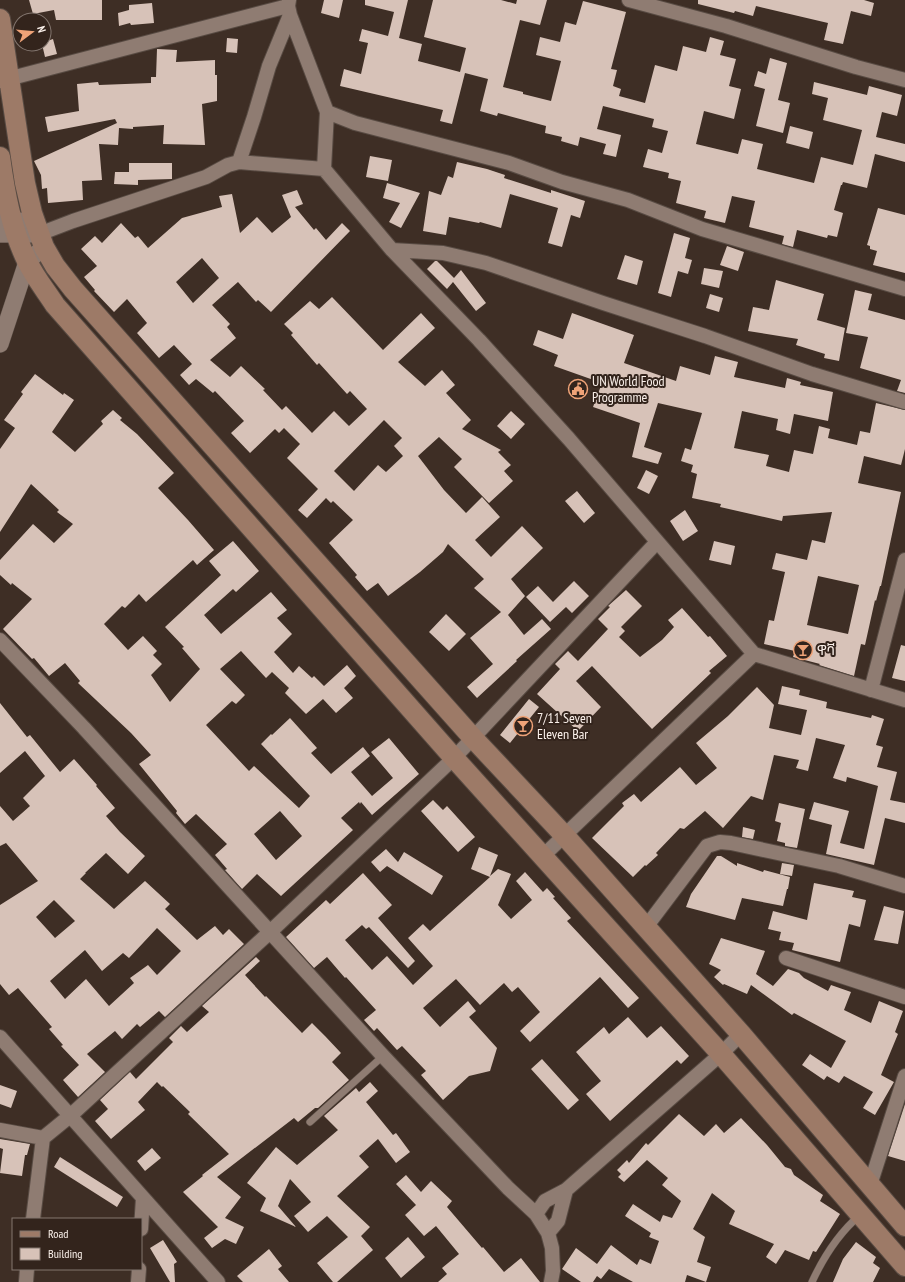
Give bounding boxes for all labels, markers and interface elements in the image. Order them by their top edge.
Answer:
north arrow [12,12,52,52]
text: N [34,24,49,34]
place label: UN World Food Programme [592,372,665,406]
public building icon: UN World Food Programme [567,378,589,400]
bar icon: ዋቫ [792,639,814,661]
place label: ዋቫ [817,641,835,659]
place label: 7/11 Seven Eleven Bar [537,709,592,743]
bar icon: 7/11 Seven Eleven Bar [512,715,534,737]
legend [12,1218,142,1270]
text: Road [48,1226,68,1241]
text: Building [48,1246,83,1261]

